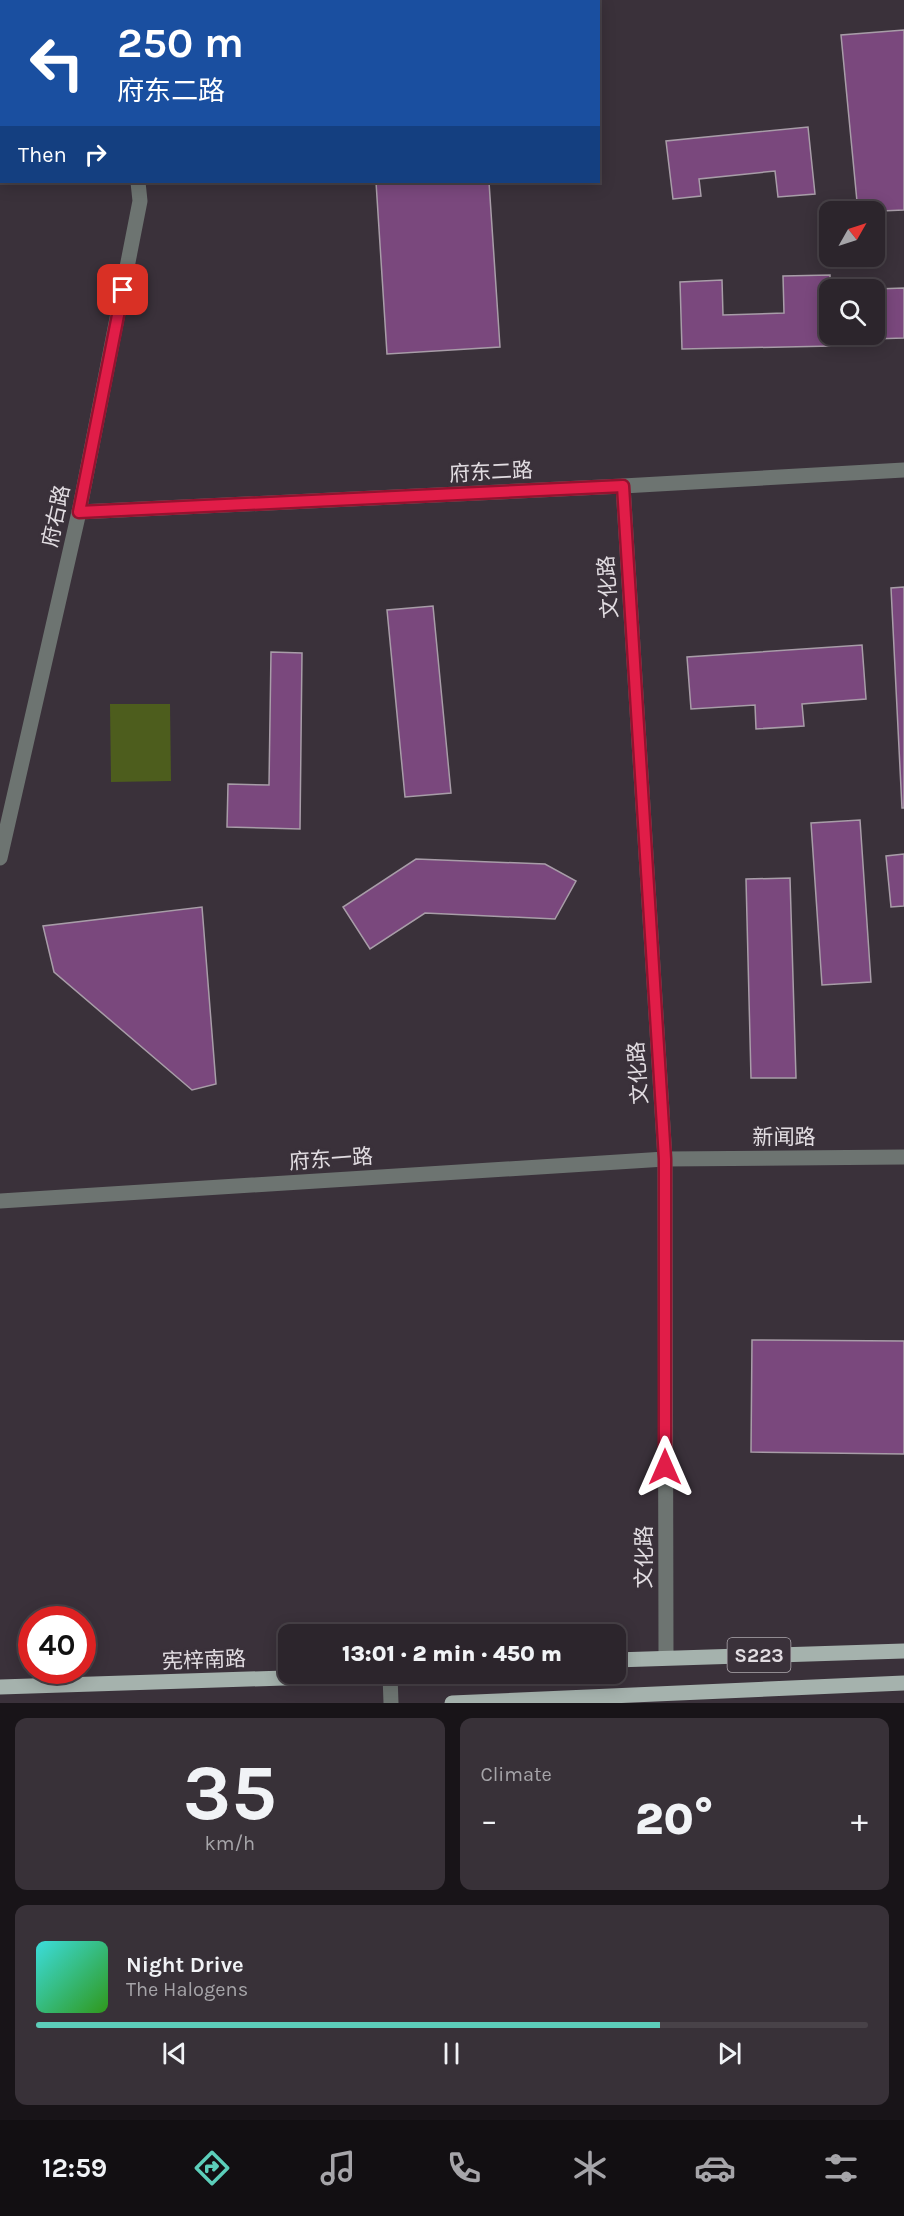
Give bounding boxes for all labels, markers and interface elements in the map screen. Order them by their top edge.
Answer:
text: 250 m [117,18,244,68]
icon: left [18,24,96,102]
text: 府东二路 [117,75,225,107]
icon: right [79,138,112,171]
text: Then [18,142,67,168]
north arrow [819,201,885,267]
map controls [819,201,885,345]
pin [97,264,148,315]
icon: arrive [106,273,139,306]
button: search [819,279,885,345]
street label: 府东二路 [448,458,534,486]
street label: 府右路 [38,483,74,549]
street label: 文化路 [594,555,622,619]
street label: 文化路 [624,1041,652,1105]
street label: 新闻路 [753,1125,816,1149]
street label: 府东一路 [288,1144,374,1174]
position arrow [633,1435,697,1499]
street label: 文化路 [632,1526,656,1589]
speed limit sign: 40 [18,1606,96,1684]
road number: S223 [728,1638,790,1672]
text: 13:01 · 2 min · 450 m [342,1641,562,1667]
street label: 宪梓南路 [162,1647,246,1673]
text: 35 [183,1747,277,1839]
text: Climate [481,1763,552,1786]
text: 20° [635,1793,713,1845]
text: − [481,1801,498,1839]
text: + [851,1801,868,1839]
text: km/h [204,1832,255,1855]
text: Night Drive [126,1952,244,1978]
text: The Halogens [126,1978,248,2001]
icon: previous [158,2037,191,2070]
icon: pause [435,2037,468,2070]
icon: next [713,2037,746,2070]
icon: directions [191,2147,233,2189]
icon: music [317,2147,359,2189]
icon: phone [443,2147,485,2189]
icon: climate [569,2147,611,2189]
icon: car [694,2147,736,2189]
icon: filters [820,2147,862,2189]
text: 12:59 [42,2152,107,2184]

